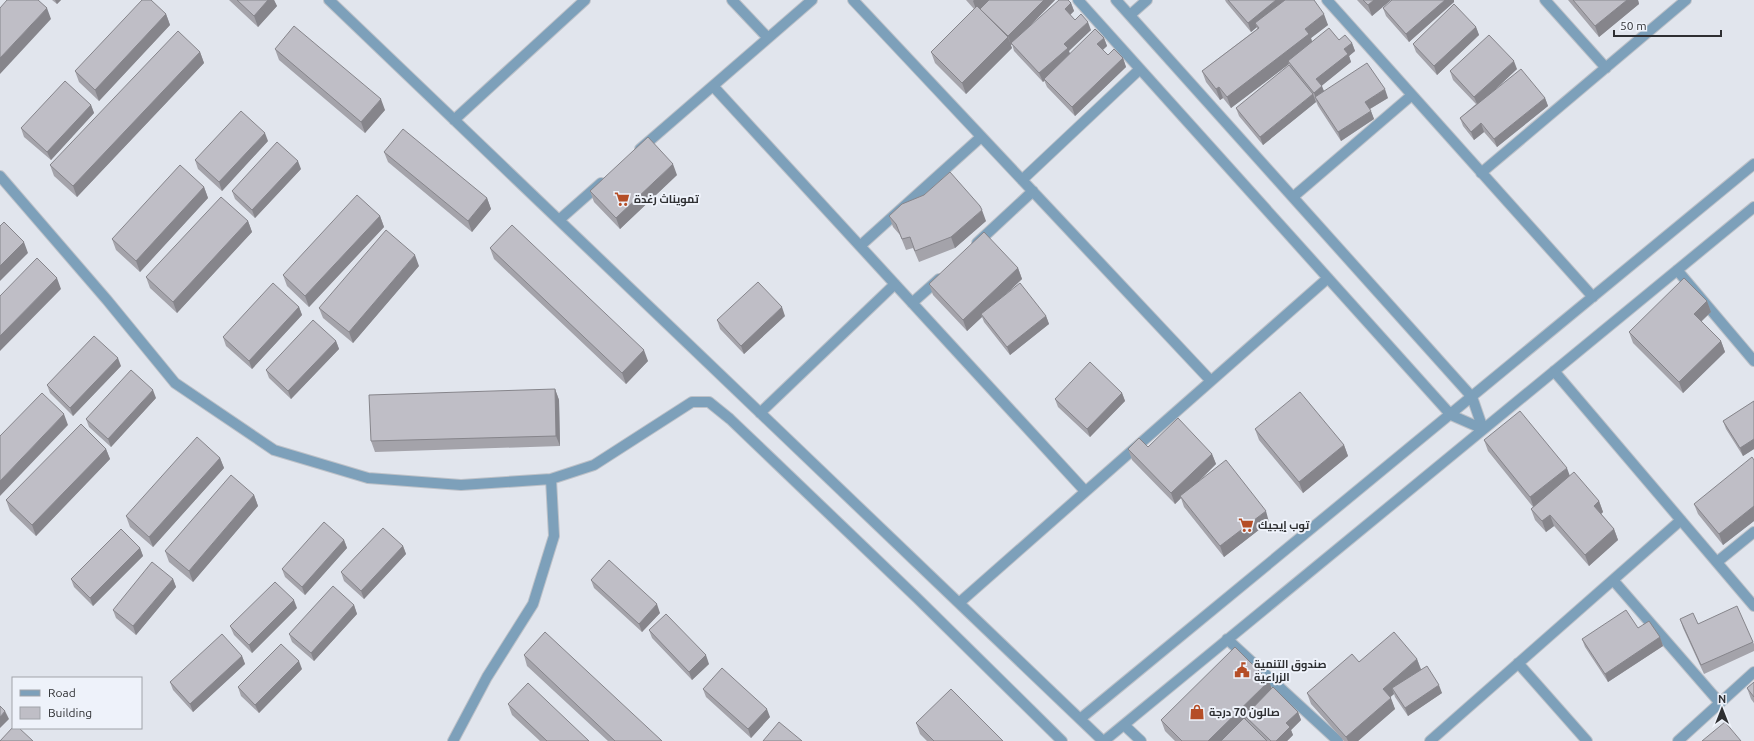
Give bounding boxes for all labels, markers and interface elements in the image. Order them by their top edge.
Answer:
scale bar [1614,12,1721,38]
text: 50 m [1620,19,1647,32]
supermarket icon: تمويناث رغدة [613,190,631,208]
place label: تمويناث رغدة [634,193,700,207]
supermarket icon: توب إيجيك [1237,516,1255,534]
place label: توب إيجيك [1258,519,1310,533]
place label: صندوق التنمية الزراعية [1254,658,1327,684]
public building icon: صندوق التنمية الزراعية [1233,661,1251,679]
legend [12,677,142,729]
text: Road [48,686,76,699]
north arrow [1702,689,1742,729]
text: N [1718,693,1726,705]
shop icon: صالون 70 درجة [1188,703,1206,721]
text: Building [48,706,92,719]
place label: صالون 70 درجة [1209,706,1280,720]

